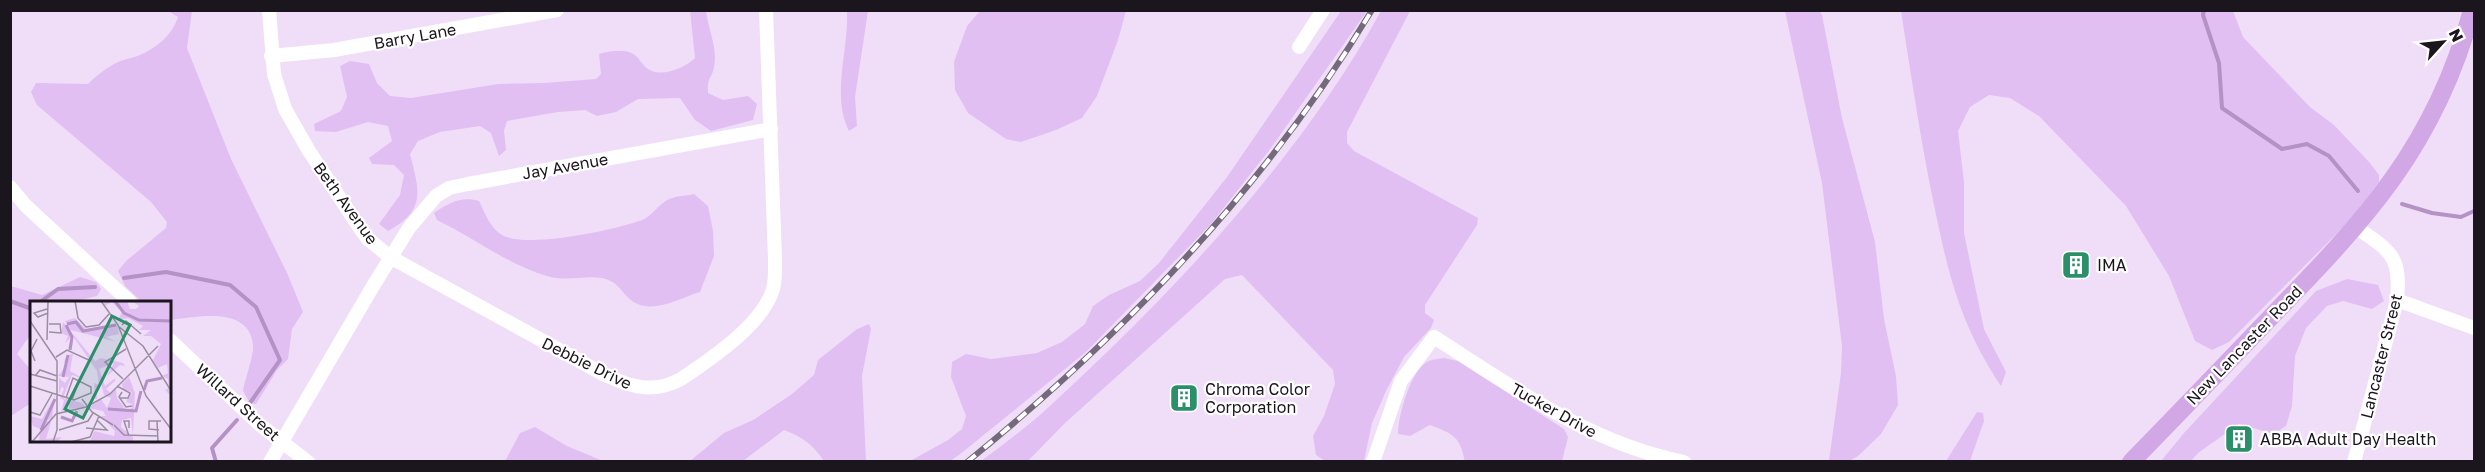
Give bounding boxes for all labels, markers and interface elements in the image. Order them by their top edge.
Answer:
north arrow [2413,12,2473,72]
street label: Barry Lane [372,19,458,53]
text: N [2445,25,2468,45]
street label: Jay Avenue [520,149,610,183]
street label: Beth Avenue [309,158,383,248]
building icon: IMA [2060,249,2092,281]
place label: IMA [2097,255,2127,275]
street label: New Lancaster Road [2182,281,2306,409]
street label: Lancaster Street [2356,292,2406,420]
inset map [30,301,171,442]
street label: Debbie Drive [539,333,635,393]
street label: Willard Street [192,359,284,445]
street label: Tucker Drive [1508,378,1600,442]
place label: Chroma Color Corporation [1205,379,1310,417]
building icon: Chroma Color Corporation [1168,382,1200,414]
building icon: ABBA Adult Day Health [2223,423,2255,455]
place label: ABBA Adult Day Health [2260,429,2436,449]

